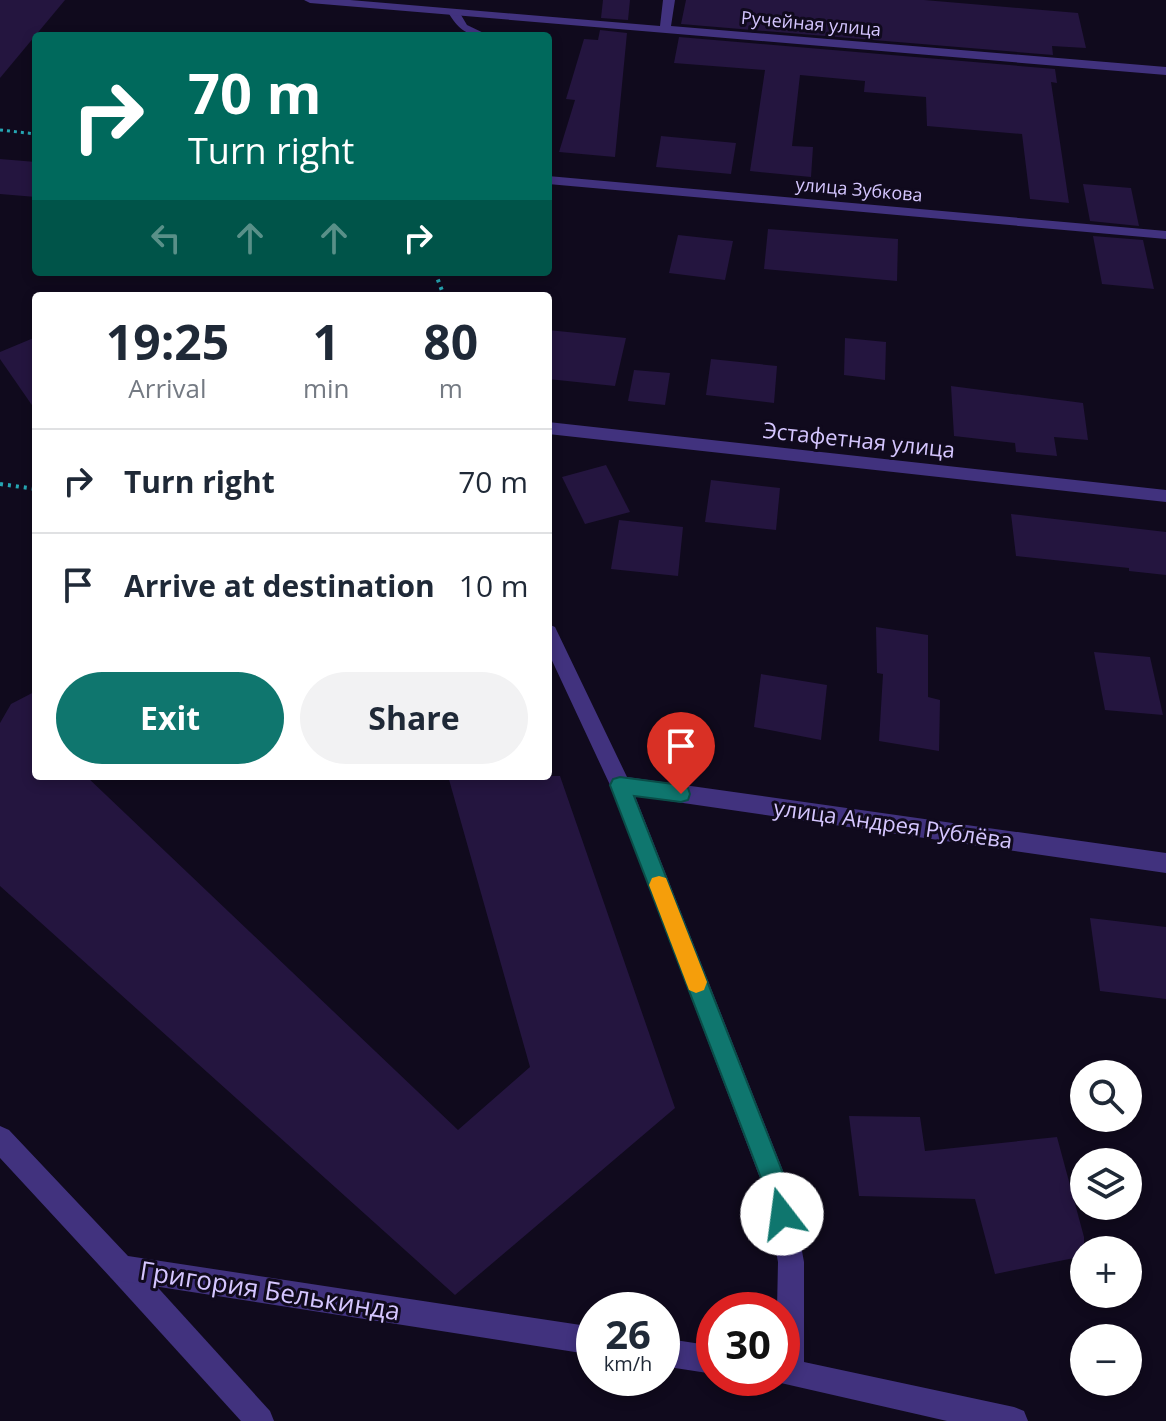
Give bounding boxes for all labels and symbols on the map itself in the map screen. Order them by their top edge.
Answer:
street label: Ручейная улица [740,5,882,41]
street label: улица Зубкова [795,171,924,207]
street label: Эстафетная улица [762,414,957,464]
pin [647,712,715,794]
street label: улица Андрея Рублёва [772,791,1014,855]
position arrow [740,1172,824,1256]
street label: Григория Белькинда [137,1252,403,1328]
speed limit sign: 30 [696,1292,800,1396]

